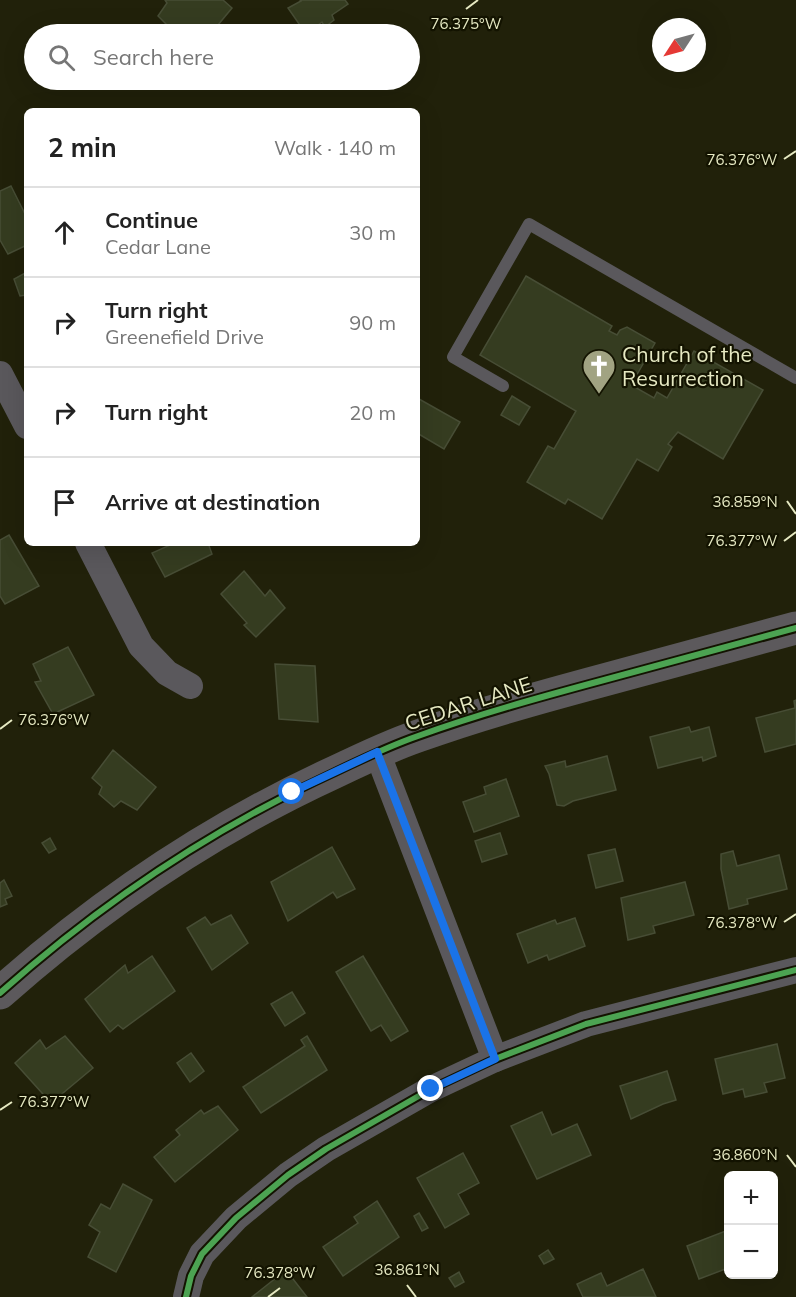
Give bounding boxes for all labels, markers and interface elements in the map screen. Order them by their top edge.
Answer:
text: 76.375°W [431,14,502,33]
north arrow [652,18,706,72]
search box [24,24,420,90]
icon: search [45,41,78,74]
text: Search here [93,43,214,71]
text: 2 min [48,131,117,164]
text: Walk · 140 m [274,135,396,160]
text: 76.376°W [707,150,778,169]
text: Continue [105,206,198,234]
icon: ahead [48,216,81,249]
text: 30 m [349,220,396,245]
text: Cedar Lane [105,234,211,259]
text: Turn right [105,296,208,324]
icon: right [48,306,81,339]
text: 90 m [349,310,396,335]
text: Greenefield Drive [105,324,264,349]
place label: Church of the Resurrection [622,341,752,391]
church icon: Church of the Resurrection [581,348,617,395]
icon: right [48,396,81,429]
text: Turn right [105,398,208,426]
text: 20 m [349,400,396,425]
icon: arrive [48,486,81,519]
text: Arrive at destination [105,488,320,516]
text: 36.859°N [712,492,778,511]
text: 76.377°W [707,531,778,550]
street label: CEDAR LANE [401,670,535,736]
text: 76.376°W [19,710,90,729]
route start [278,778,304,804]
text: 76.378°W [707,913,778,932]
route end [417,1075,443,1101]
text: 76.377°W [19,1092,90,1111]
text: 36.860°N [712,1145,778,1164]
map controls [724,1171,778,1279]
button: + [724,1171,778,1225]
button: − [724,1225,778,1279]
text: 36.861°N [374,1260,440,1279]
text: 76.378°W [245,1263,316,1282]

